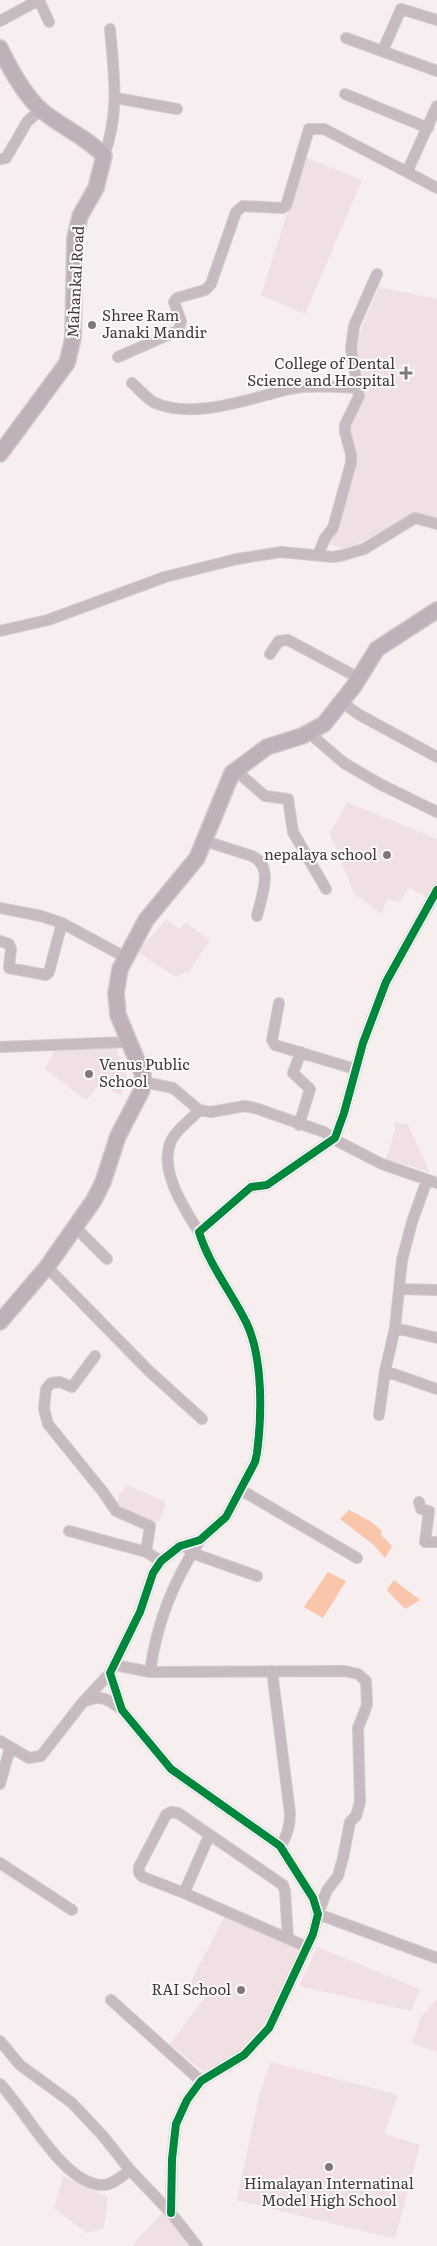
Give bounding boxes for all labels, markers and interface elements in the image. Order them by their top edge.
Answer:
street label: Mahankal Road [60,225,89,339]
place label: Shree Ram Janaki Mandir [102,303,207,343]
marker: Shree Ram Janaki Mandir [86,319,98,331]
place label: College of Dental Science and Hospital [247,351,395,391]
marker: College of Dental Science and Hospital [399,366,413,380]
place label: nepalaya school [264,842,377,865]
marker: nepalaya school [381,849,393,861]
place label: Venus Public School [99,1052,190,1092]
marker: Venus Public School [83,1068,95,1080]
place label: RAI School [151,1977,231,2000]
marker: RAI School [235,1984,247,1996]
marker: Himalayan Internatinal Model High School [323,2161,335,2173]
place label: Himalayan Internatinal Model High School [244,2171,414,2211]

